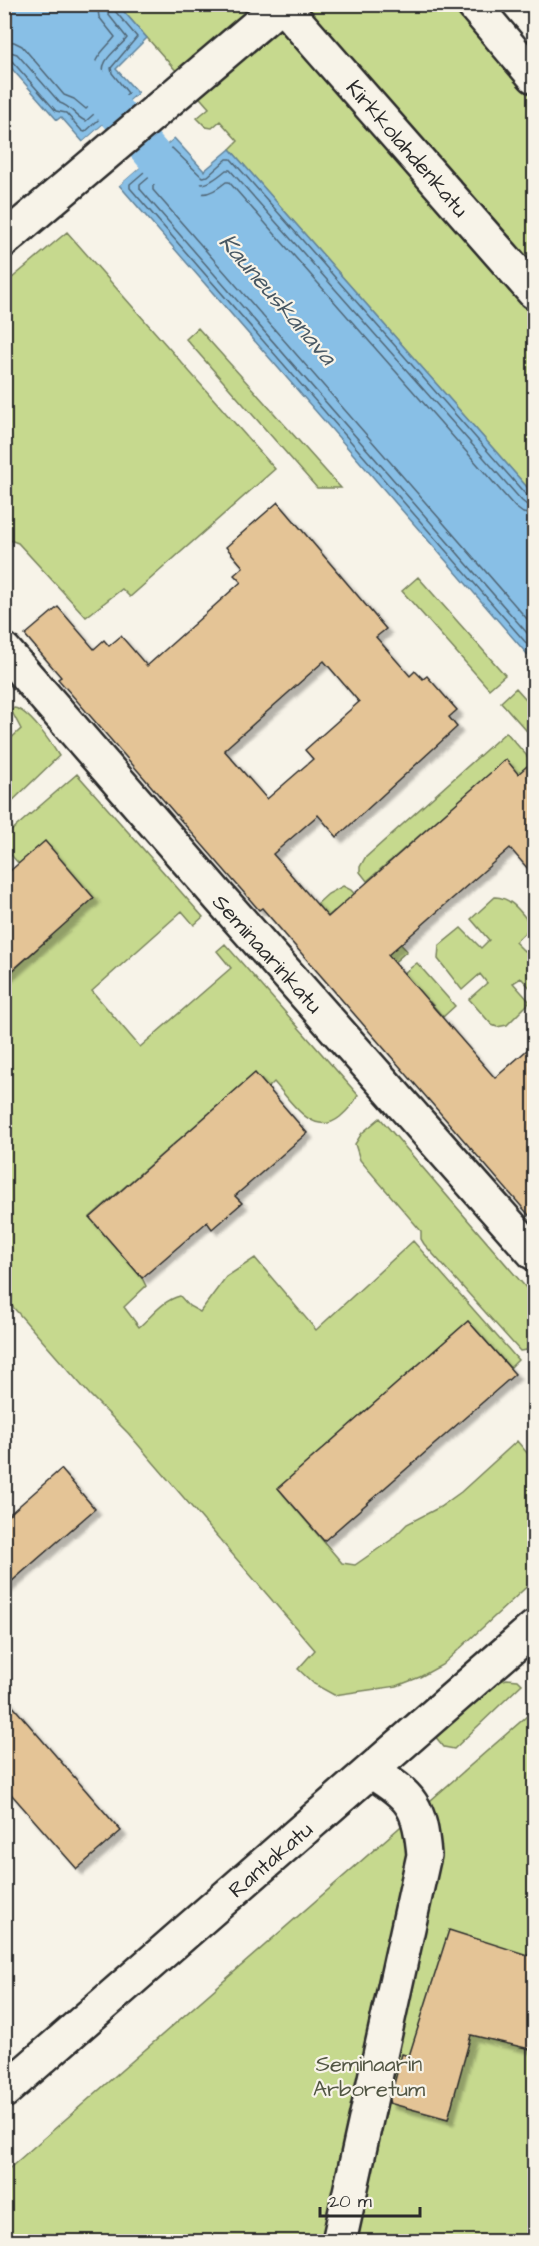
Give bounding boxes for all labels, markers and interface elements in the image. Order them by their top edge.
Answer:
street label: Kirkkolahdenkatu [339,74,475,224]
water label: Kauneuskanava [211,227,345,374]
street label: Seminaarinkatu [205,887,329,1021]
street label: Rantakatu [222,1815,320,1906]
park label: Seminaarin Arboretum [313,2049,425,2105]
scale bar [320,2180,420,2218]
text: 20 m [329,2189,372,2214]

